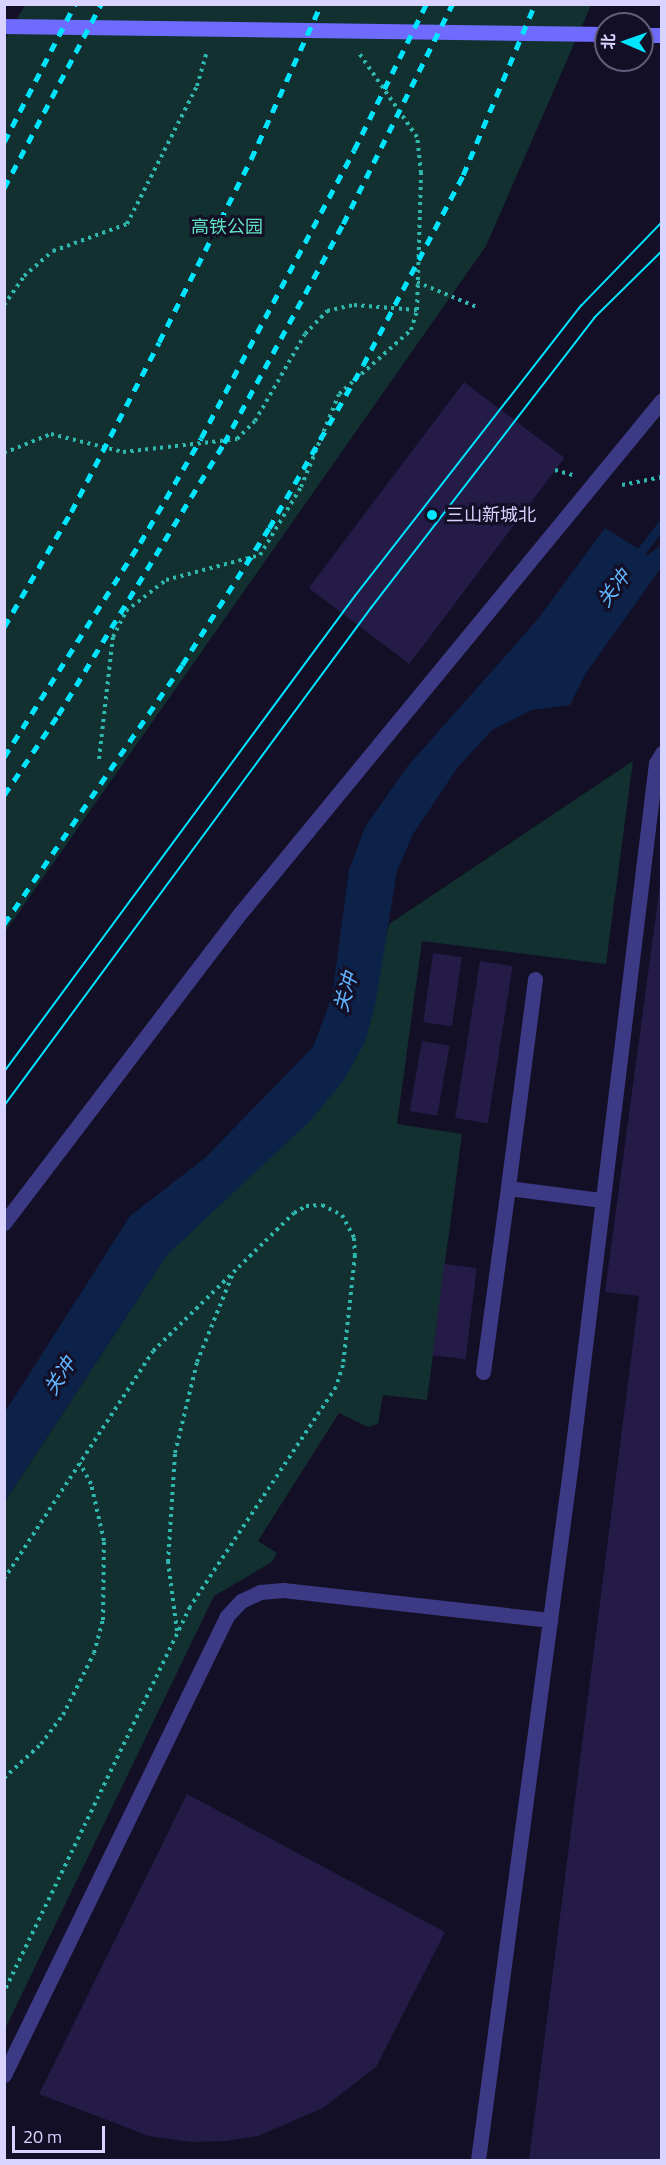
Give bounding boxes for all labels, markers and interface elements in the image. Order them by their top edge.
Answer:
north arrow [594,12,654,72]
text: 北 [596,33,620,50]
park label: 高铁公园 [191,216,263,238]
place label: 三山新城北 [446,504,536,526]
marker: 三山新城北 [423,506,441,524]
water label: 关冲 [591,565,635,611]
water label: 关冲 [328,970,362,1014]
water label: 关冲 [38,1353,80,1399]
scale bar [15,2114,108,2152]
text: 20 m [23,2123,62,2150]

